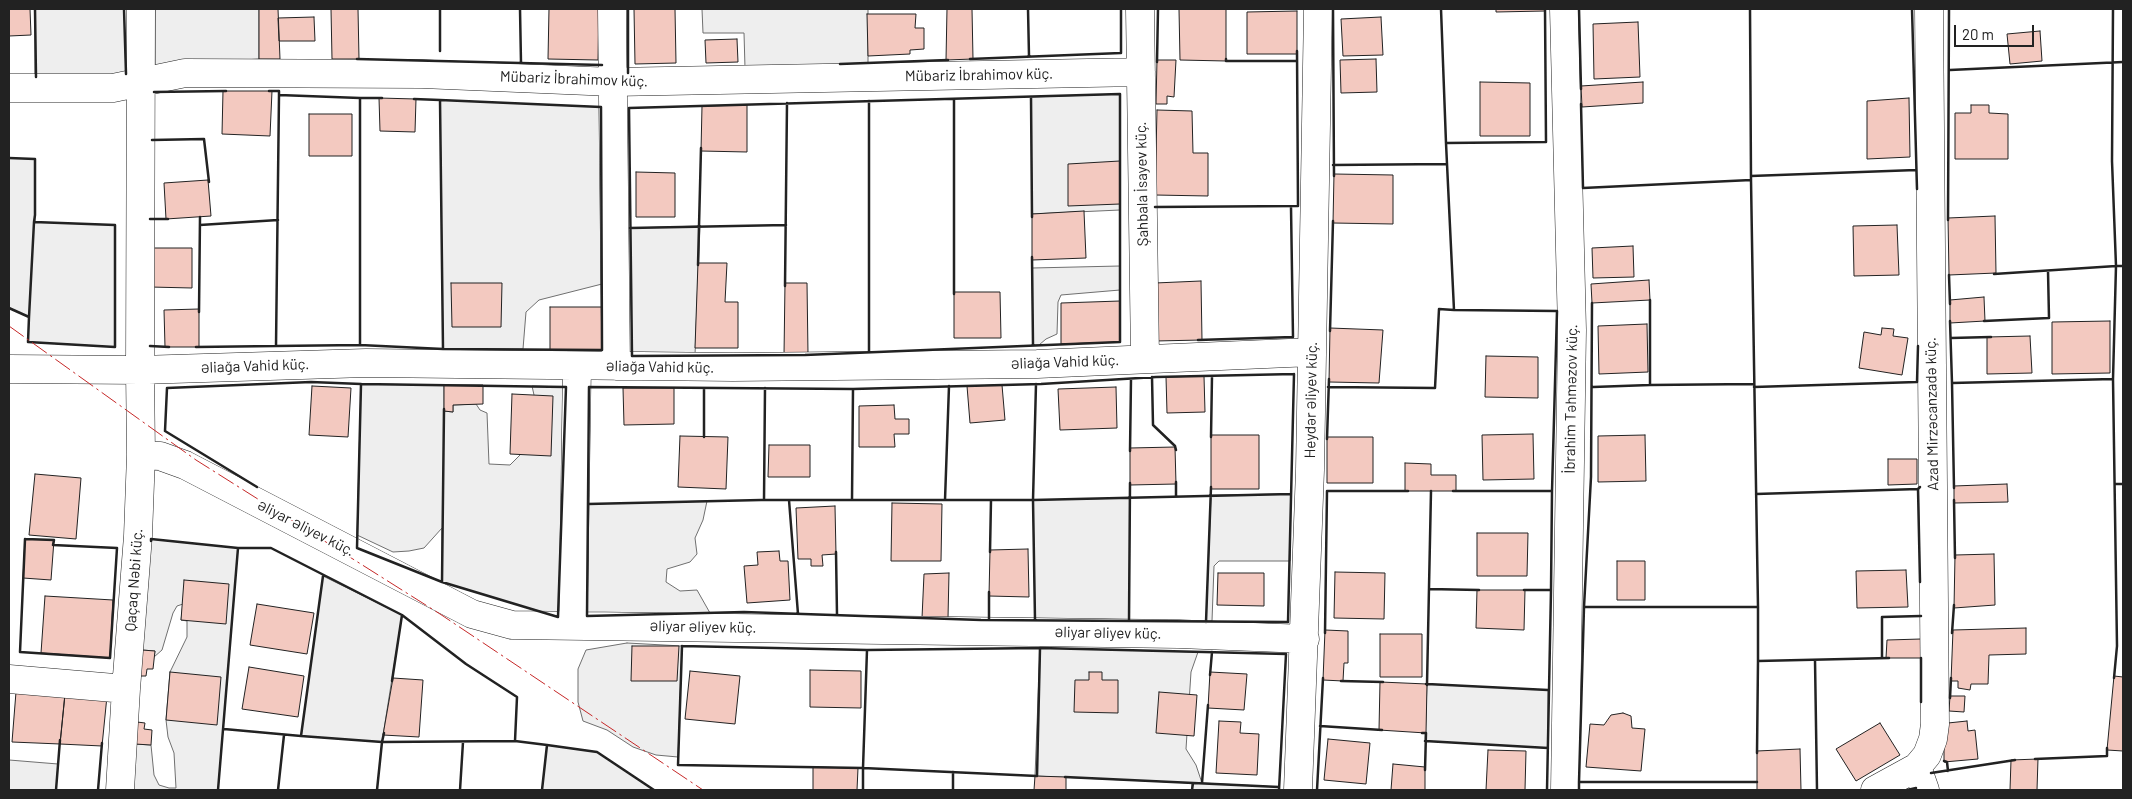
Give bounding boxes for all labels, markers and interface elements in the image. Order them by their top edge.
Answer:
scale bar [1957,15,2037,47]
text: 20 m [1962,25,1994,43]
street label: Mübariz İbrahimov küç. [905,65,1053,85]
street label: Mübariz İbrahimov küç. [500,67,648,91]
street label: Şahbala İsayev küç. [1132,121,1152,247]
street label: İbrahim Təhməzov küç. [1561,324,1581,474]
street label: Azad Mirzəcanzadə küç. [1922,337,1942,491]
street label: Heydər Əliyev küç. [1301,341,1321,459]
street label: Əliağa Vahid küç. [1010,351,1120,373]
street label: Əliağa Vahid küç. [200,355,310,377]
street label: Əliağa Vahid küç. [606,357,714,377]
street label: Əliyar Əliyev küç. [254,496,358,560]
street label: Qaçaq Nəbi küç. [121,528,147,632]
street label: Əliyar Əliyev küç. [649,617,757,637]
street label: Əliyar Əliyev küç. [1054,623,1162,643]

